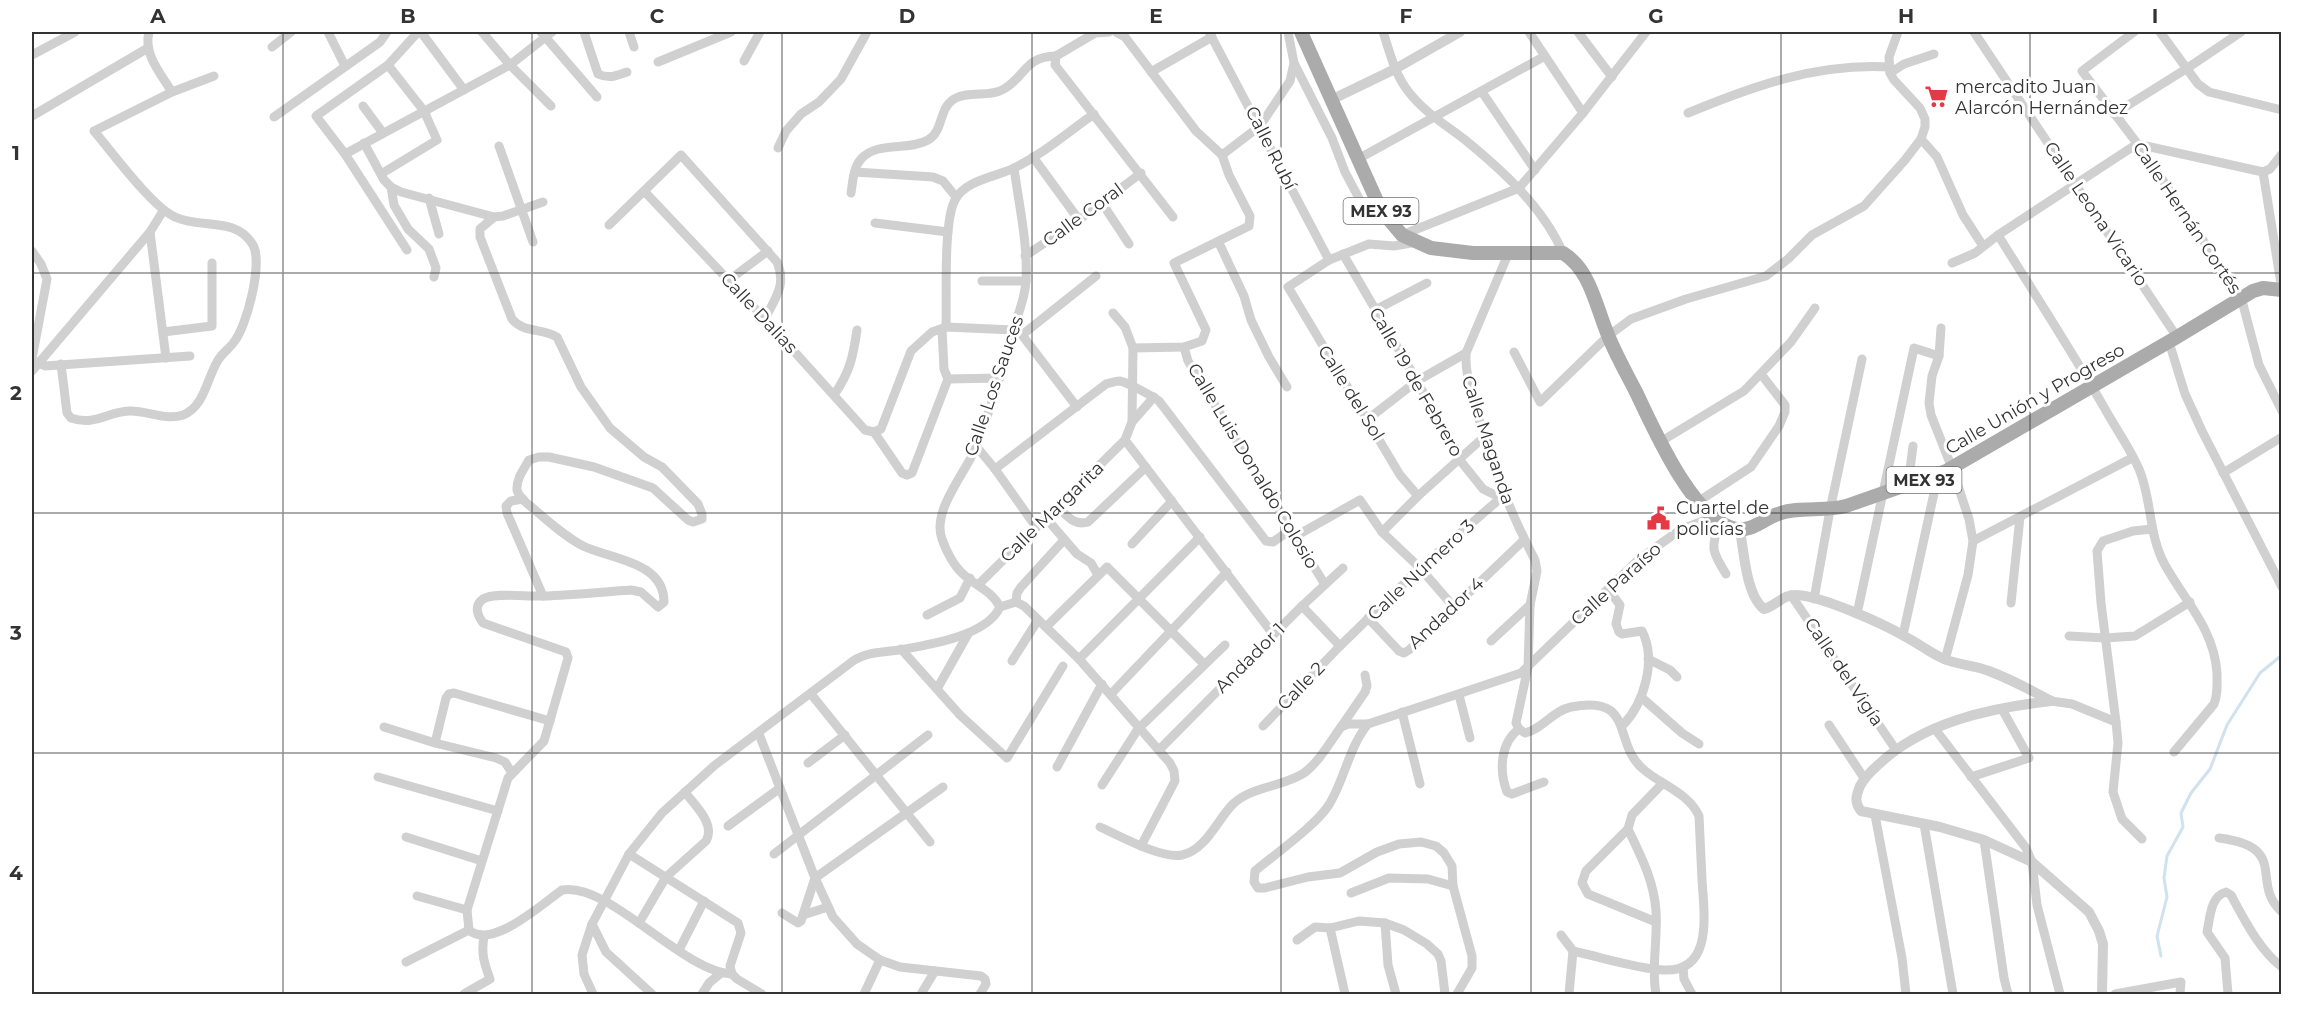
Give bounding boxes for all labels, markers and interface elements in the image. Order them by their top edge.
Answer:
text: A [149,4,166,28]
text: B [400,4,416,28]
text: C [650,4,665,28]
text: D [899,4,915,28]
text: E [1149,4,1163,28]
text: F [1400,4,1413,28]
text: G [1648,4,1664,28]
text: H [1898,4,1914,28]
text: I [2152,4,2158,28]
place label: mercadito Juan Alarcón Hernández [1955,76,2128,119]
supermarket icon: mercadito Juan Alarcón Hernández [1924,84,1950,110]
street label: Calle Rubí [1241,103,1302,194]
street label: Calle Leona Vicario [2039,138,2153,290]
street label: Calle Hernán Cortés [2128,138,2246,298]
text: 1 [12,141,20,165]
street label: Calle Coral [1038,178,1128,252]
road number: MEX 93 [1344,198,1418,224]
street label: Calle Dalias [716,268,802,358]
street label: Calle 19 de Febrero [1364,303,1468,461]
street label: Calle Los Sauces [960,313,1028,459]
street label: Calle Unión y Progreso [1941,339,2129,459]
street label: Calle del Sol [1313,341,1389,445]
street label: Calle Luis Donaldo Colosio [1183,359,1323,573]
street label: Calle Maganda [1457,373,1519,507]
text: 2 [10,381,22,405]
street label: Calle Margarita [996,457,1108,567]
road number: MEX 93 [1886,467,1962,493]
place label: Cuartel de policías [1676,497,1769,540]
public building icon: Cuartel de policías [1645,505,1671,531]
street label: Calle Número 3 [1363,515,1479,625]
street label: Calle Paraíso [1566,538,1666,630]
street label: Andador 4 [1404,572,1488,654]
street label: Calle del Vigía [1800,614,1888,730]
street label: Andador 1 [1210,618,1290,698]
text: 3 [9,621,22,645]
street label: Calle 2 [1273,657,1329,715]
text: 4 [9,861,23,885]

